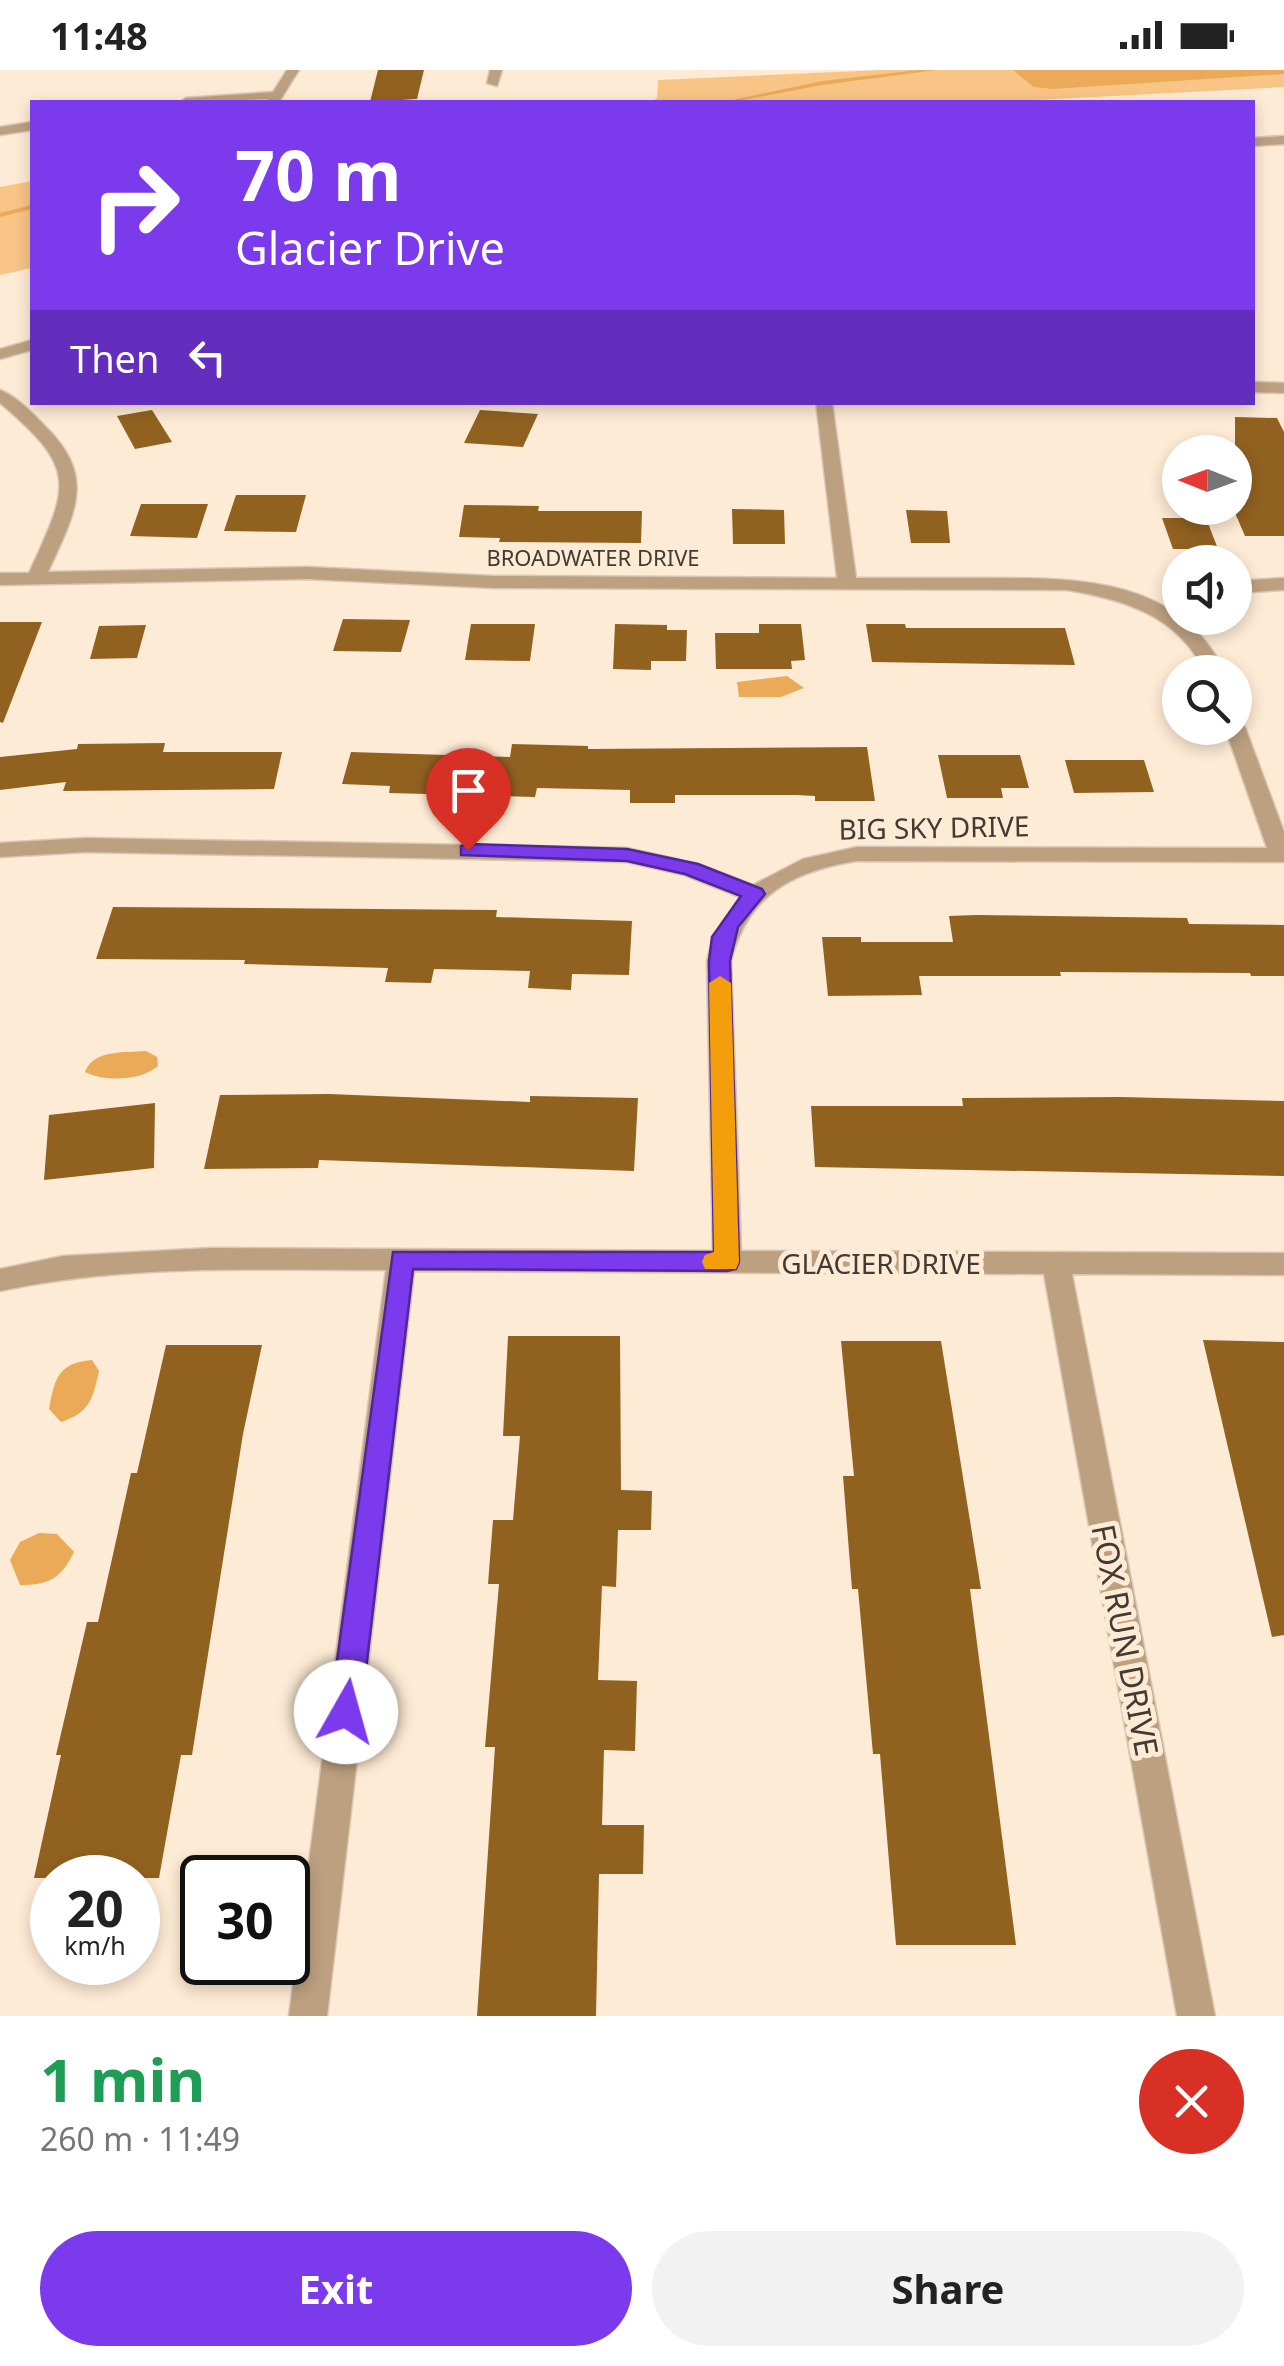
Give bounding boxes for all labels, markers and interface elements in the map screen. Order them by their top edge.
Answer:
text: 11:48 [50,9,148,61]
text: 70 m [235,126,402,222]
icon: right [70,140,200,270]
text: Glacier Drive [235,217,505,278]
icon: left [180,330,235,385]
text: Then [70,332,160,384]
north arrow [1162,435,1252,525]
map controls [1162,435,1252,745]
street label: BROADWATER DRIVE [486,542,700,572]
button: sound [1162,545,1252,635]
button: search [1162,655,1252,745]
pin [426,748,511,851]
icon: arrive [441,763,496,818]
street label: BIG SKY DRIVE [838,806,1030,848]
street label: GLACIER DRIVE [781,1244,981,1282]
street label: FOX RUN DRIVE [1082,1521,1170,1759]
position arrow [294,1660,398,1764]
speed limit sign: 30 [180,1855,310,1985]
text: 20 [66,1874,124,1942]
text: km/h [64,1928,126,1962]
text: 1 min [40,2038,205,2120]
button: close [1139,2049,1244,2154]
text: 260 m · 11:49 [40,2117,240,2160]
button: Exit [40,2231,632,2346]
button: Share [652,2231,1244,2346]

